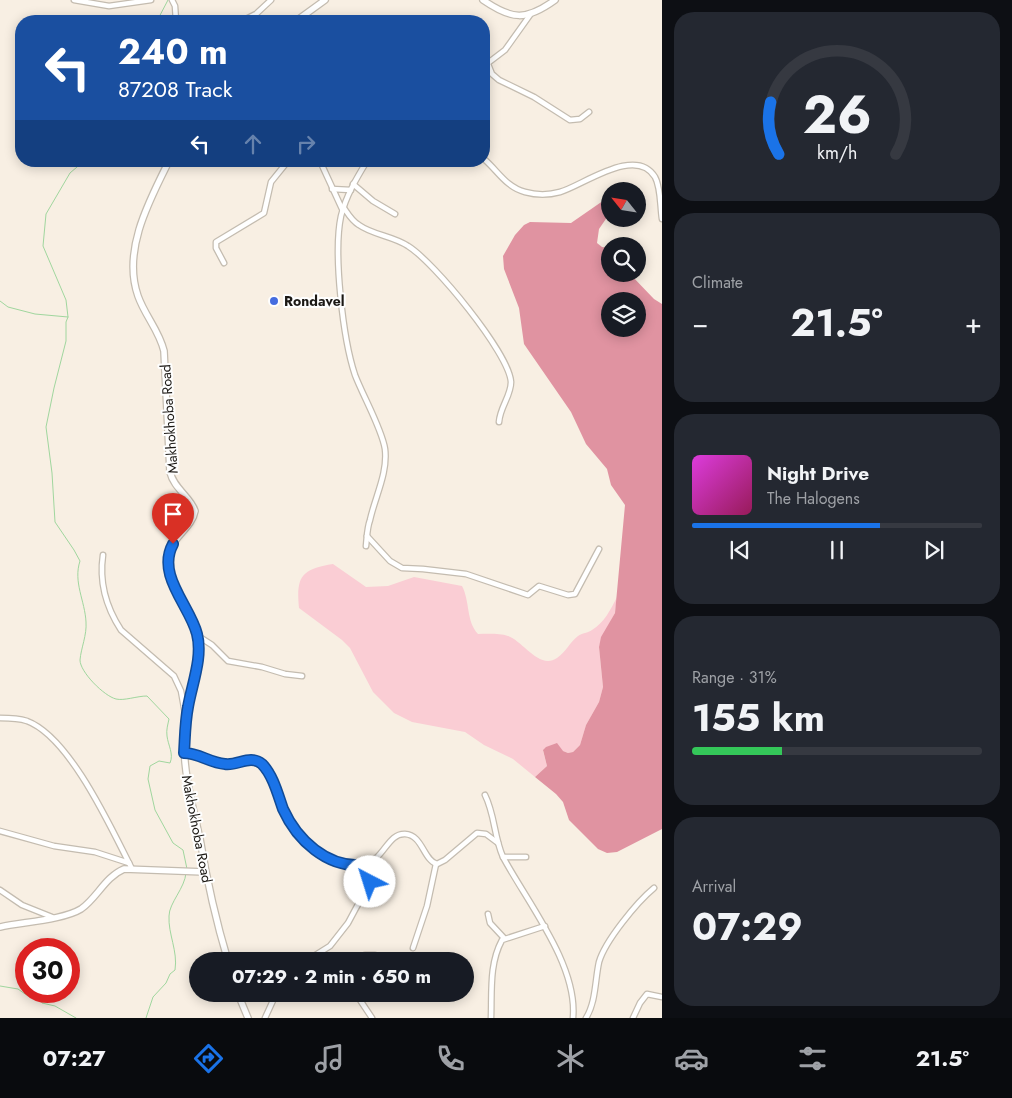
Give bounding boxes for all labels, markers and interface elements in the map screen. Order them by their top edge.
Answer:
text: 240 m [118,27,228,77]
icon: left [35,35,100,100]
text: 87208 Track [118,73,232,105]
text: 26 [803,77,871,153]
icon: left [186,130,214,158]
icon: ahead [239,130,267,158]
icon: right [292,130,320,158]
text: km/h [817,140,857,166]
north arrow [601,182,646,228]
map controls [601,182,646,337]
button: search [601,237,646,282]
text: Climate [692,271,743,294]
place label: Rondavel [284,291,344,311]
button: layers [601,292,646,337]
marker: Rondavel [268,295,280,307]
text: 21.5° [790,295,883,350]
text: − [692,303,709,344]
text: + [965,303,982,344]
street label: Makhokhoba Road [155,364,183,474]
text: Night Drive [767,460,869,487]
text: The Halogens [767,487,860,510]
pin [152,493,194,544]
icon: arrive [159,500,187,528]
icon: previous [726,536,754,564]
icon: pause [823,536,851,564]
icon: next [920,536,948,564]
text: Range · 31% [692,666,777,689]
text: 155 km [692,690,825,745]
street label: Makhokhoba Road [177,773,217,885]
position arrow [343,855,395,907]
text: Arrival [692,875,736,898]
text: 07:29 [692,899,803,954]
speed limit sign: 30 [15,938,80,1003]
text: 07:29 · 2 min · 650 m [232,963,431,990]
icon: directions [191,1041,226,1076]
icon: music [312,1041,347,1076]
icon: phone [433,1041,468,1076]
icon: climate [553,1041,588,1076]
icon: car [674,1041,709,1076]
icon: filters [795,1041,830,1076]
text: 07:27 [43,1042,105,1074]
text: 21.5° [916,1042,969,1074]

